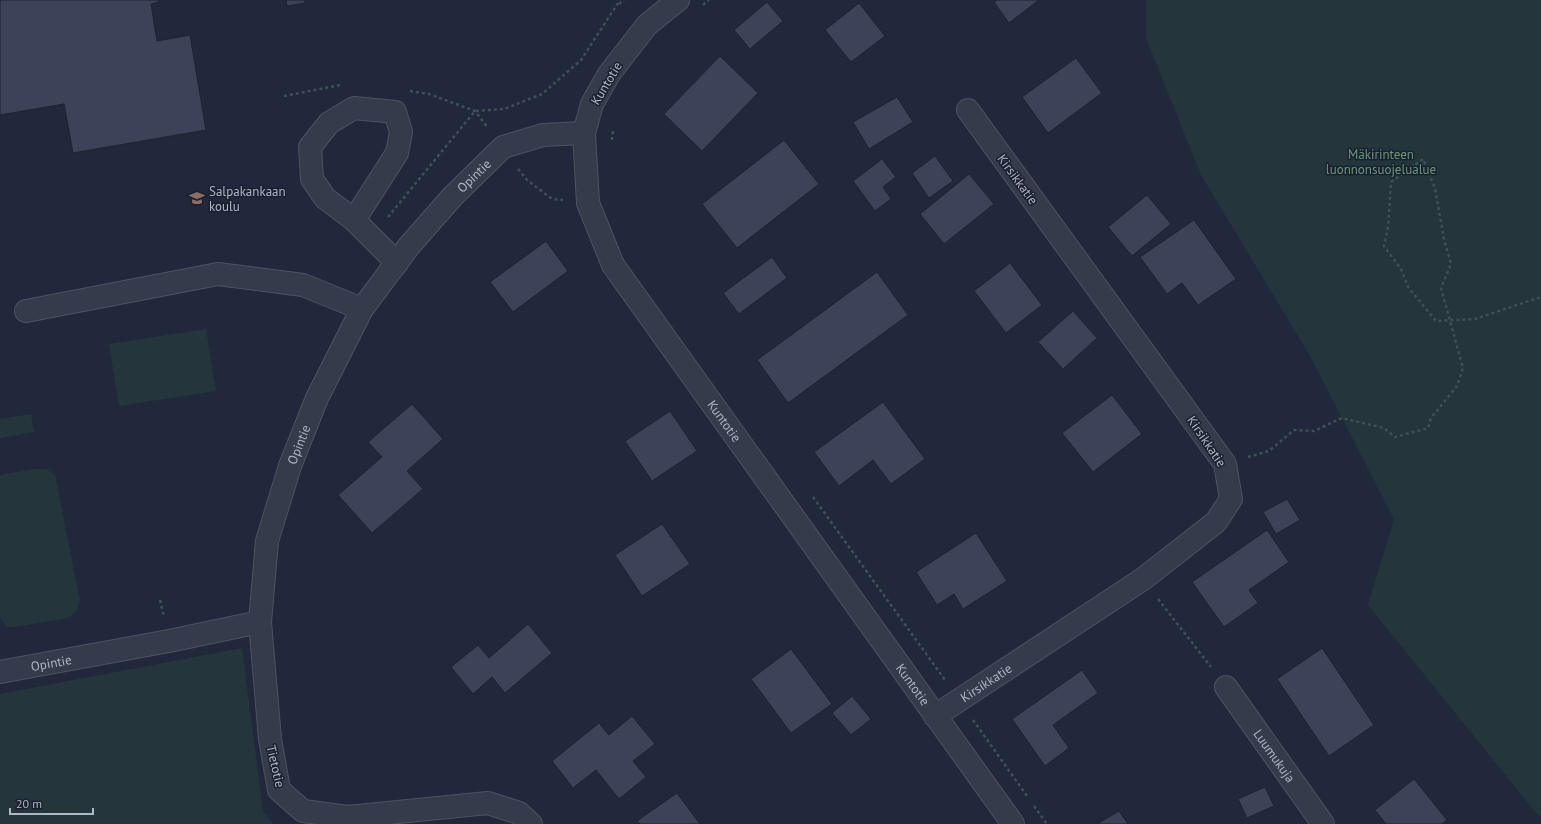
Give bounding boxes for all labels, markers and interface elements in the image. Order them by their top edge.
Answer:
street label: Kuntotie [587,59,626,108]
park label: Mäkirinteen luonnonsuojelualue [1326,146,1436,178]
street label: Kirsikkatie [994,151,1042,208]
street label: Opintie [454,156,495,196]
place label: Salpakankaan koulu [209,183,286,215]
school or university icon: Salpakankaan koulu [188,189,206,207]
street label: Kuntotie [703,397,745,445]
street label: Kirsikkatie [1183,412,1230,470]
street label: Opintie [284,422,315,467]
street label: Opintie [30,651,73,675]
street label: Kuntotie [892,660,933,709]
street label: Kirsikkatie [957,660,1015,706]
street label: Luumukuja [1249,726,1299,786]
street label: Tietotie [262,743,289,789]
scale bar [10,790,93,816]
text: 20 m [16,796,42,811]

